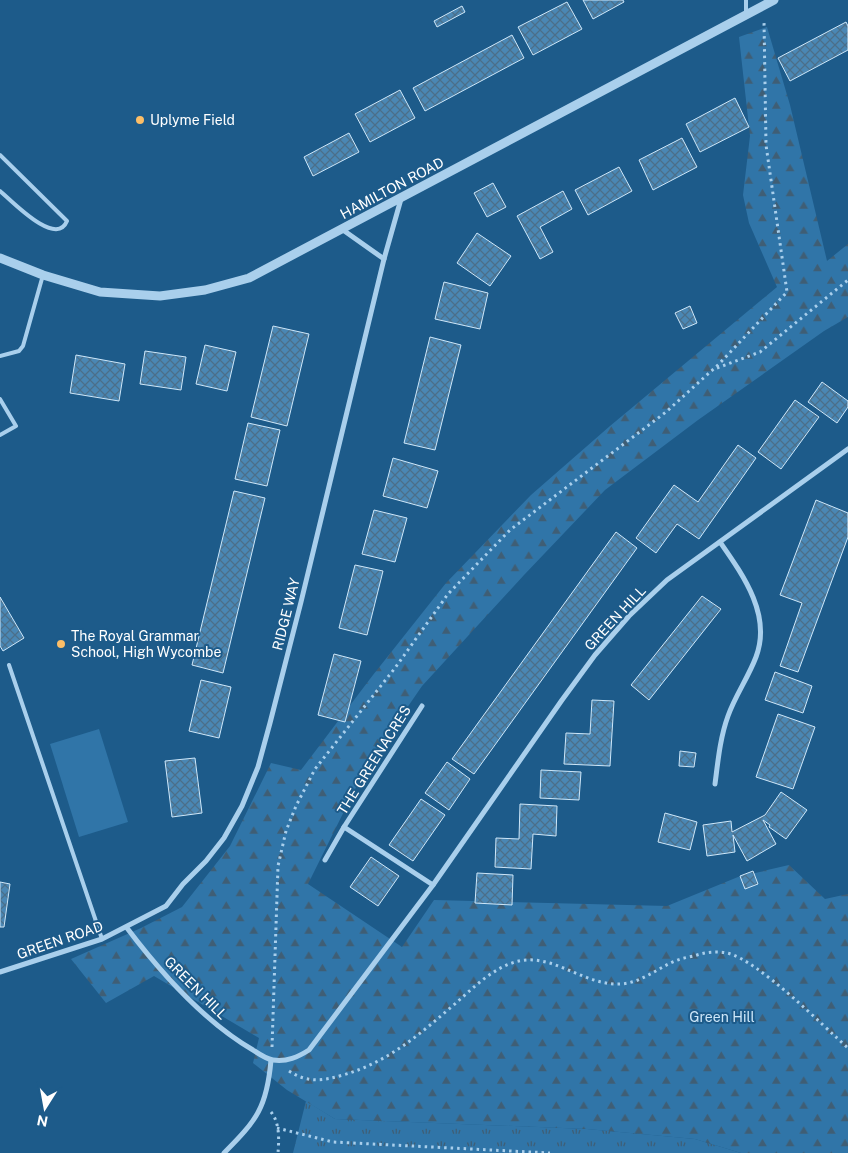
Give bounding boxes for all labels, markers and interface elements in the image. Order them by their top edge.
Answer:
place label: Uplyme Field [150,112,235,128]
marker: Uplyme Field [134,114,146,126]
street label: HAMILTON ROAD [337,154,447,222]
street label: RIDGE WAY [269,576,303,652]
street label: GREEN HILL [581,583,649,653]
place label: The Royal Grammar School, High Wycombe [71,628,221,660]
marker: The Royal Grammar School, High Wycombe [55,638,67,650]
street label: THE GREENACRES [334,702,414,818]
street label: GREEN ROAD [15,918,105,962]
street label: GREEN HILL [161,953,231,1023]
park label: Green Hill [689,1009,755,1025]
north arrow [20,1083,70,1133]
text: N [36,1112,49,1130]

